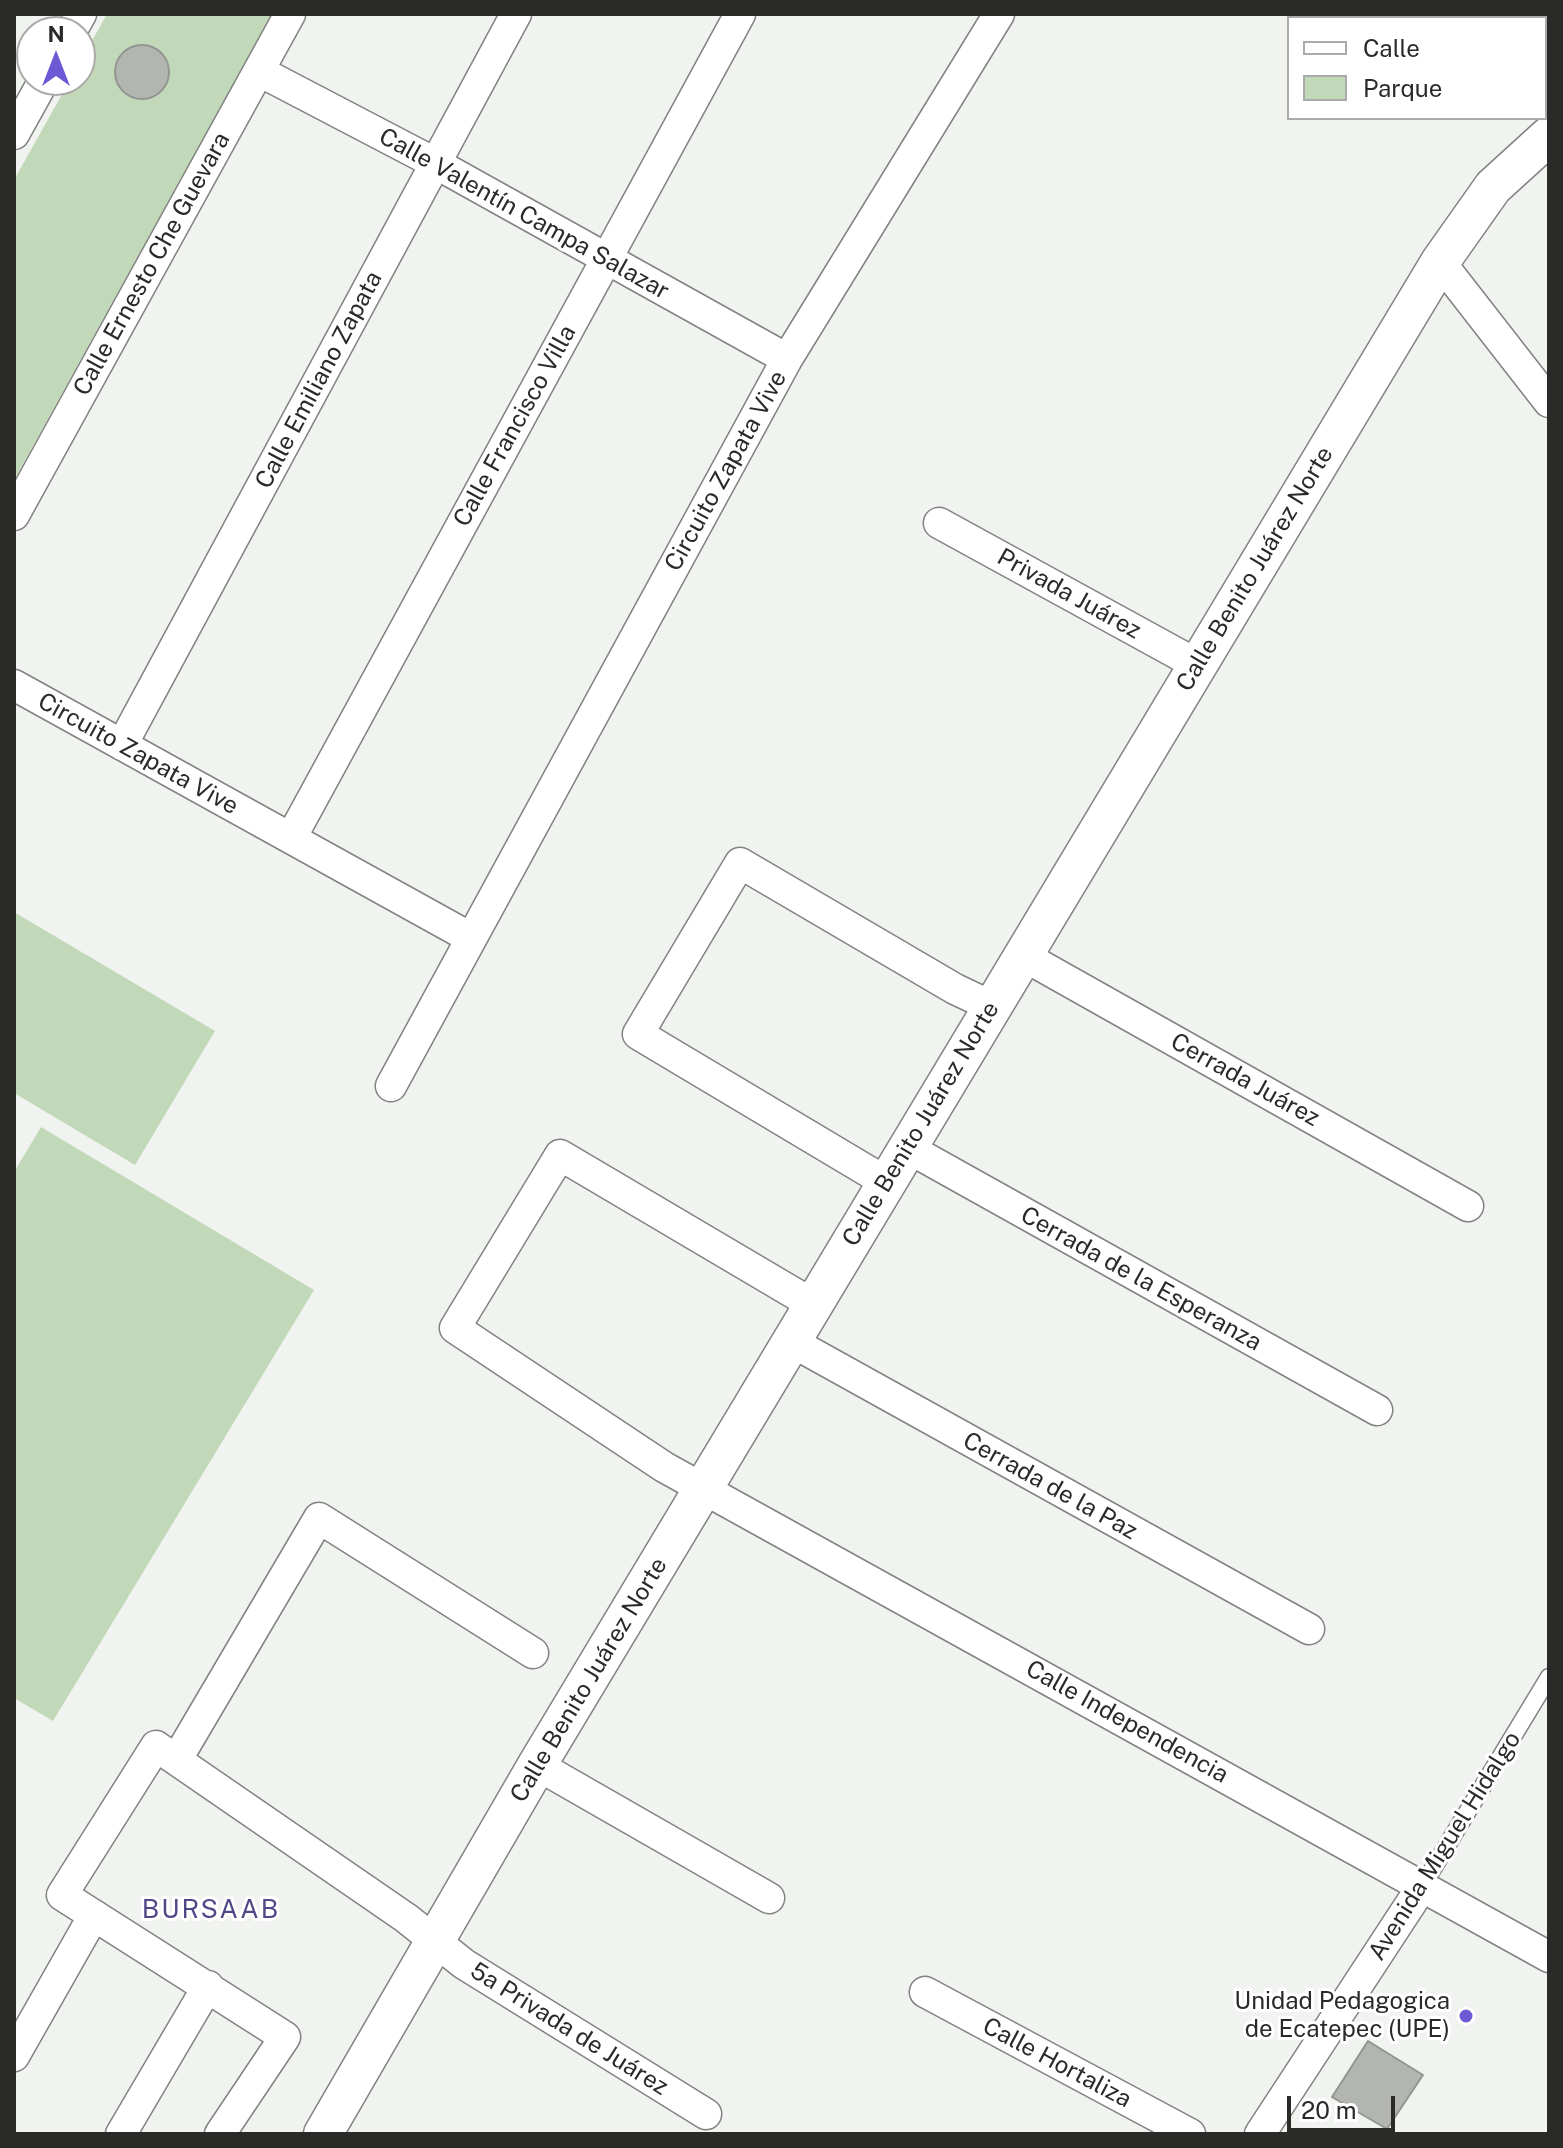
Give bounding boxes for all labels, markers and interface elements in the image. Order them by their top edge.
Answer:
north arrow [16,16,96,96]
legend [1287,16,1547,120]
text: N [47,21,65,47]
text: Calle [1363,34,1420,62]
text: Parque [1363,74,1442,102]
street label: Calle Valentín Campa Salazar [374,122,674,306]
street label: Calle Ernesto Che Guevara [68,127,236,401]
street label: Calle Emiliano Zapata [250,266,388,494]
street label: Calle Francisco Villa [448,320,582,532]
street label: Circuito Zapata Vive [659,366,793,576]
street label: Calle Benito Juárez Norte [1171,442,1339,696]
street label: Privada Juárez [992,543,1146,645]
street label: Circuito Zapata Vive [33,687,243,821]
street label: Calle Benito Juárez Norte [837,997,1005,1251]
street label: Cerrada Juárez [1166,1027,1324,1133]
street label: Cerrada de la Esperanza [1016,1201,1266,1357]
street label: Cerrada de la Paz [958,1426,1142,1546]
street label: Calle Benito Juárez Norte [505,1553,673,1807]
street label: Calle Independencia [1021,1654,1233,1790]
street label: Avenida Miguel Hidalgo [1363,1726,1527,1966]
district label: BURSAAB [142,1894,280,1926]
street label: 5a Privada de Juárez [465,1956,673,2102]
place label: Unidad Pedagogica de Ecatepec (UPE) [1234,1988,1450,2044]
marker: Unidad Pedagogica de Ecatepec (UPE) [1457,2007,1475,2025]
street label: Calle Hortaliza [978,2012,1136,2114]
scale bar [1291,2080,1399,2130]
text: 20 m [1301,2096,1357,2124]

